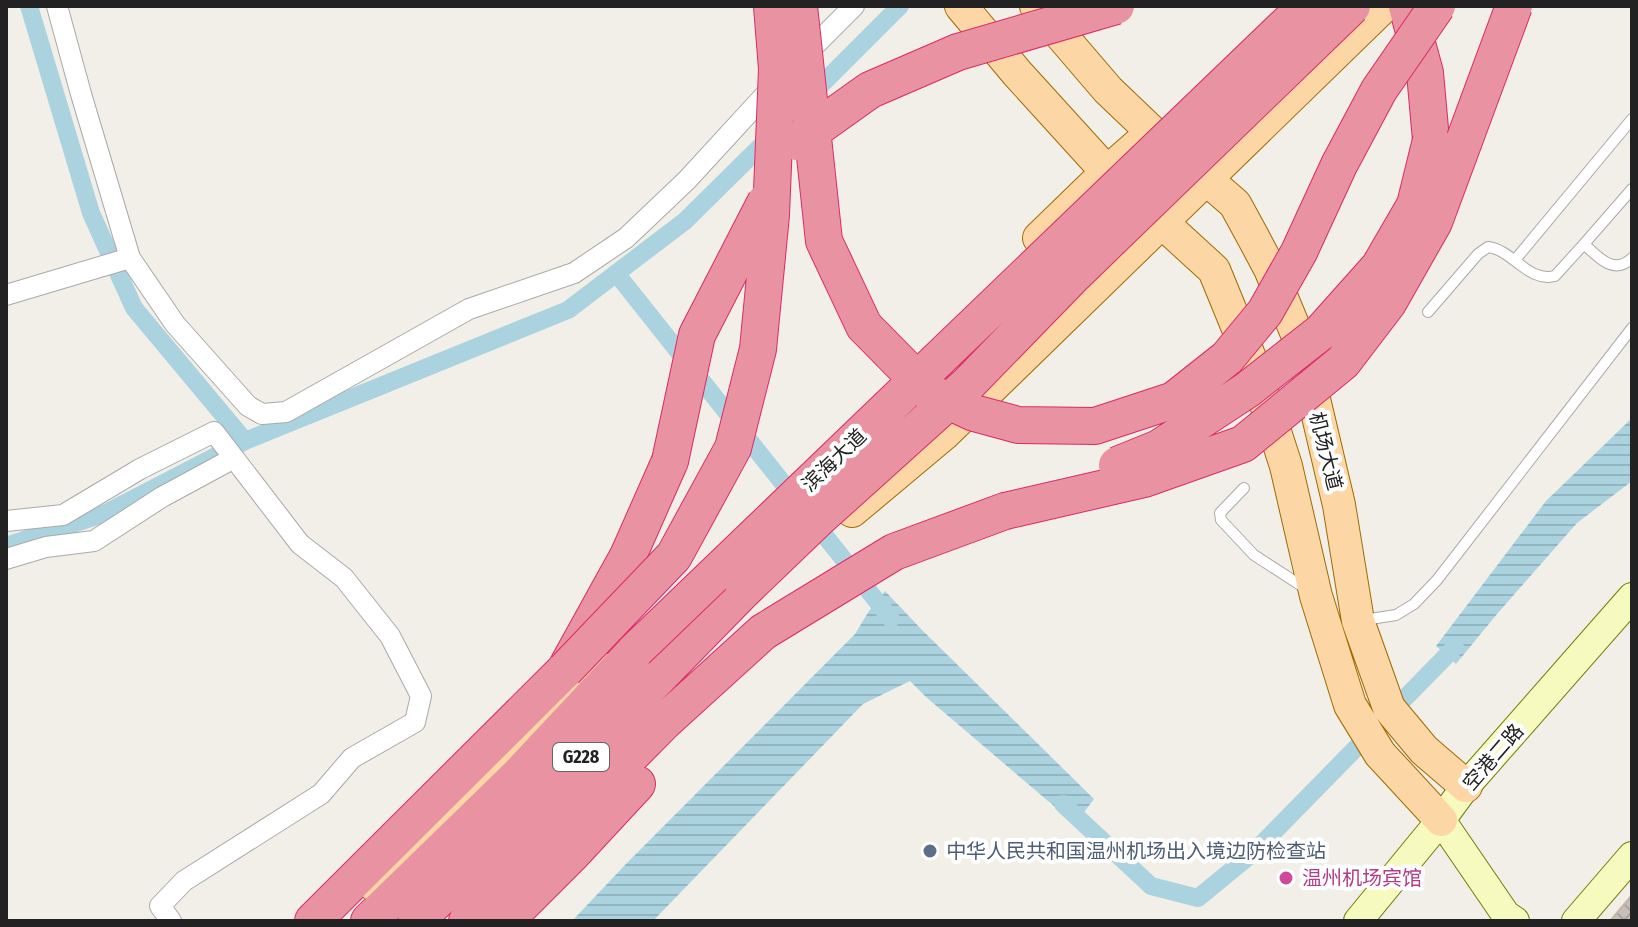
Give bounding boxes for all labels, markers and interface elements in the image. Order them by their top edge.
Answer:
street label: 机场大道 [1305,409,1347,493]
street label: 滨海大道 [797,424,871,496]
street label: 空港二路 [1458,719,1528,795]
road number: G228 [553,743,609,771]
place label: 中华人民共和国温州机场出入境边防检查站 [946,839,1326,863]
marker: 中华人民共和国温州机场出入境边防检查站 [921,842,939,860]
place label: 温州机场宾馆 [1302,866,1422,890]
marker: 温州机场宾馆 [1277,869,1295,887]

